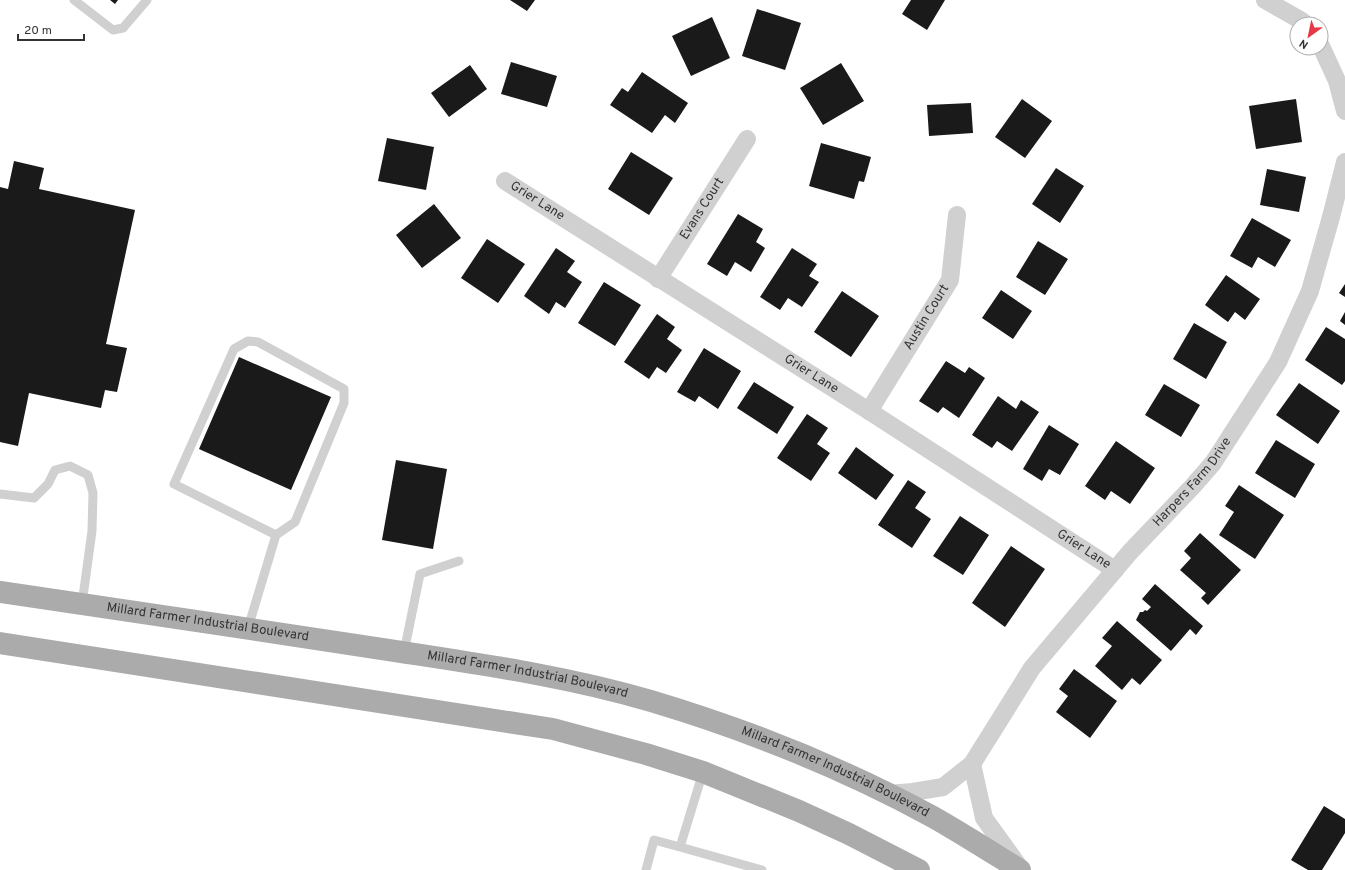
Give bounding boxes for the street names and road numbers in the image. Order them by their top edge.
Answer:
street label: Evans Court [677,175,728,243]
street label: Grier Lane [507,178,567,224]
street label: Austin Court [901,282,953,353]
street label: Grier Lane [781,351,841,398]
street label: Harpers Farm Drive [1150,435,1235,530]
street label: Grier Lane [1053,526,1114,573]
street label: Millard Farmer Industrial Boulevard [106,600,310,646]
street label: Millard Farmer Industrial Boulevard [426,648,630,702]
street label: Millard Farmer Industrial Boulevard [739,724,932,821]

